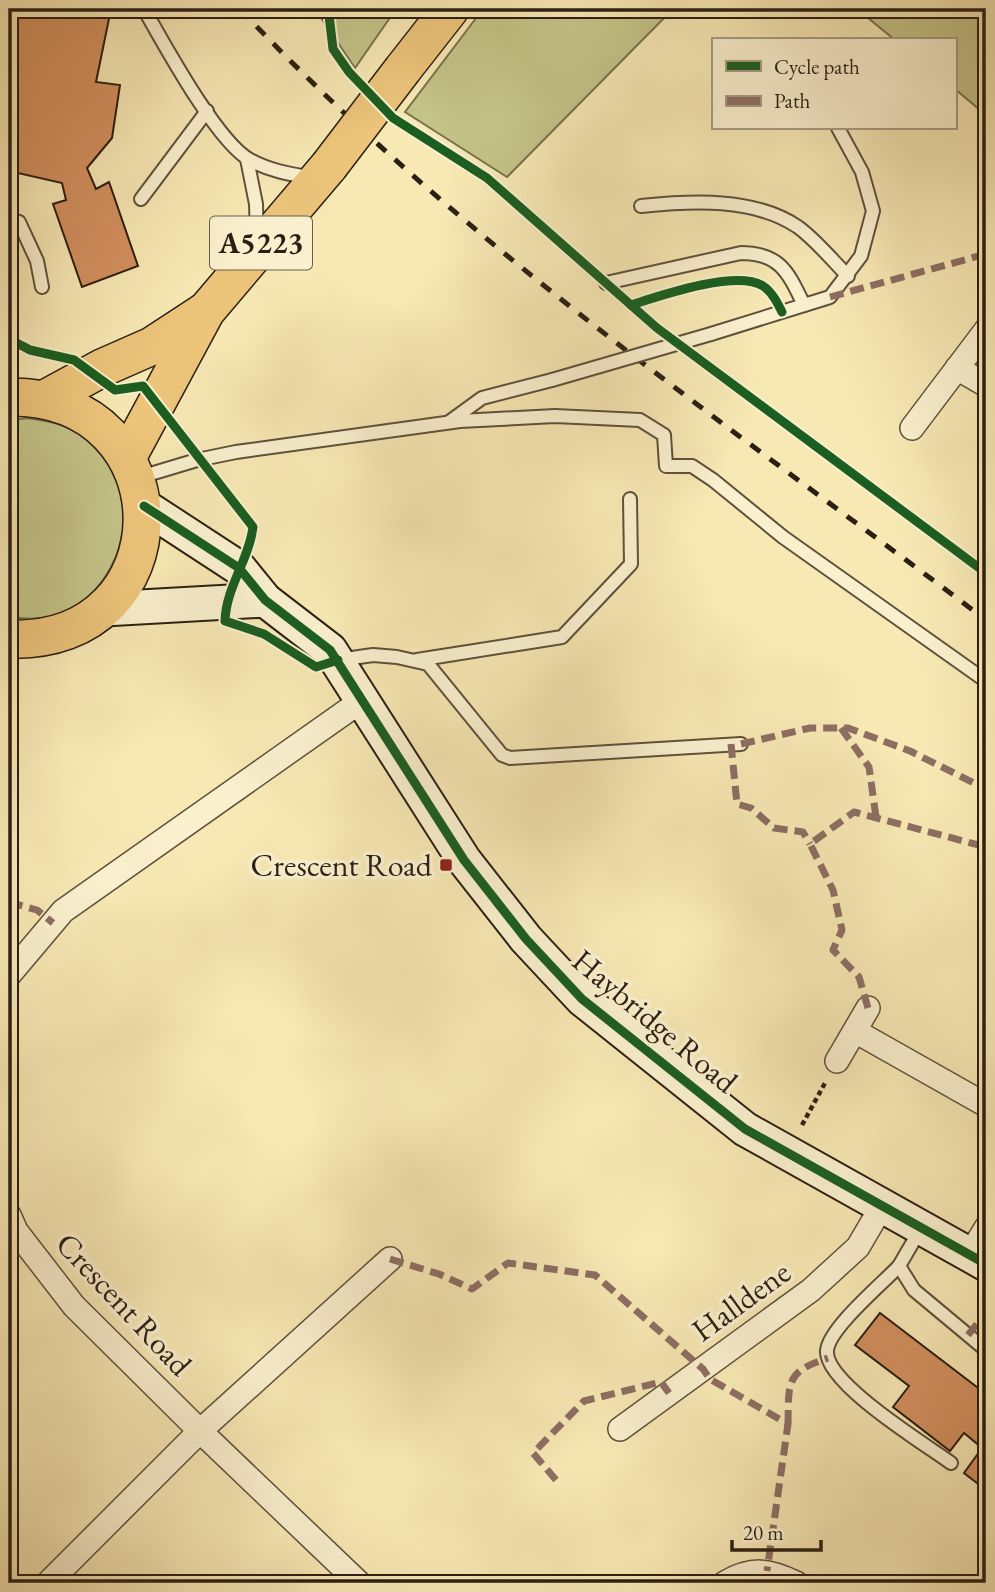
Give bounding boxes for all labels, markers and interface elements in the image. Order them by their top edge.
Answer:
legend [712,38,956,130]
text: Cycle path [774,53,860,80]
text: Path [774,87,811,114]
road number: A5223 [210,216,312,270]
place label: Crescent Road [251,844,433,886]
marker: Crescent Road [438,857,454,873]
street label: Haybridge Road [564,940,747,1103]
street label: Crescent Road [47,1223,202,1385]
street label: Halldene [683,1251,799,1351]
scale bar [732,1508,822,1552]
text: 20 m [743,1519,784,1546]

